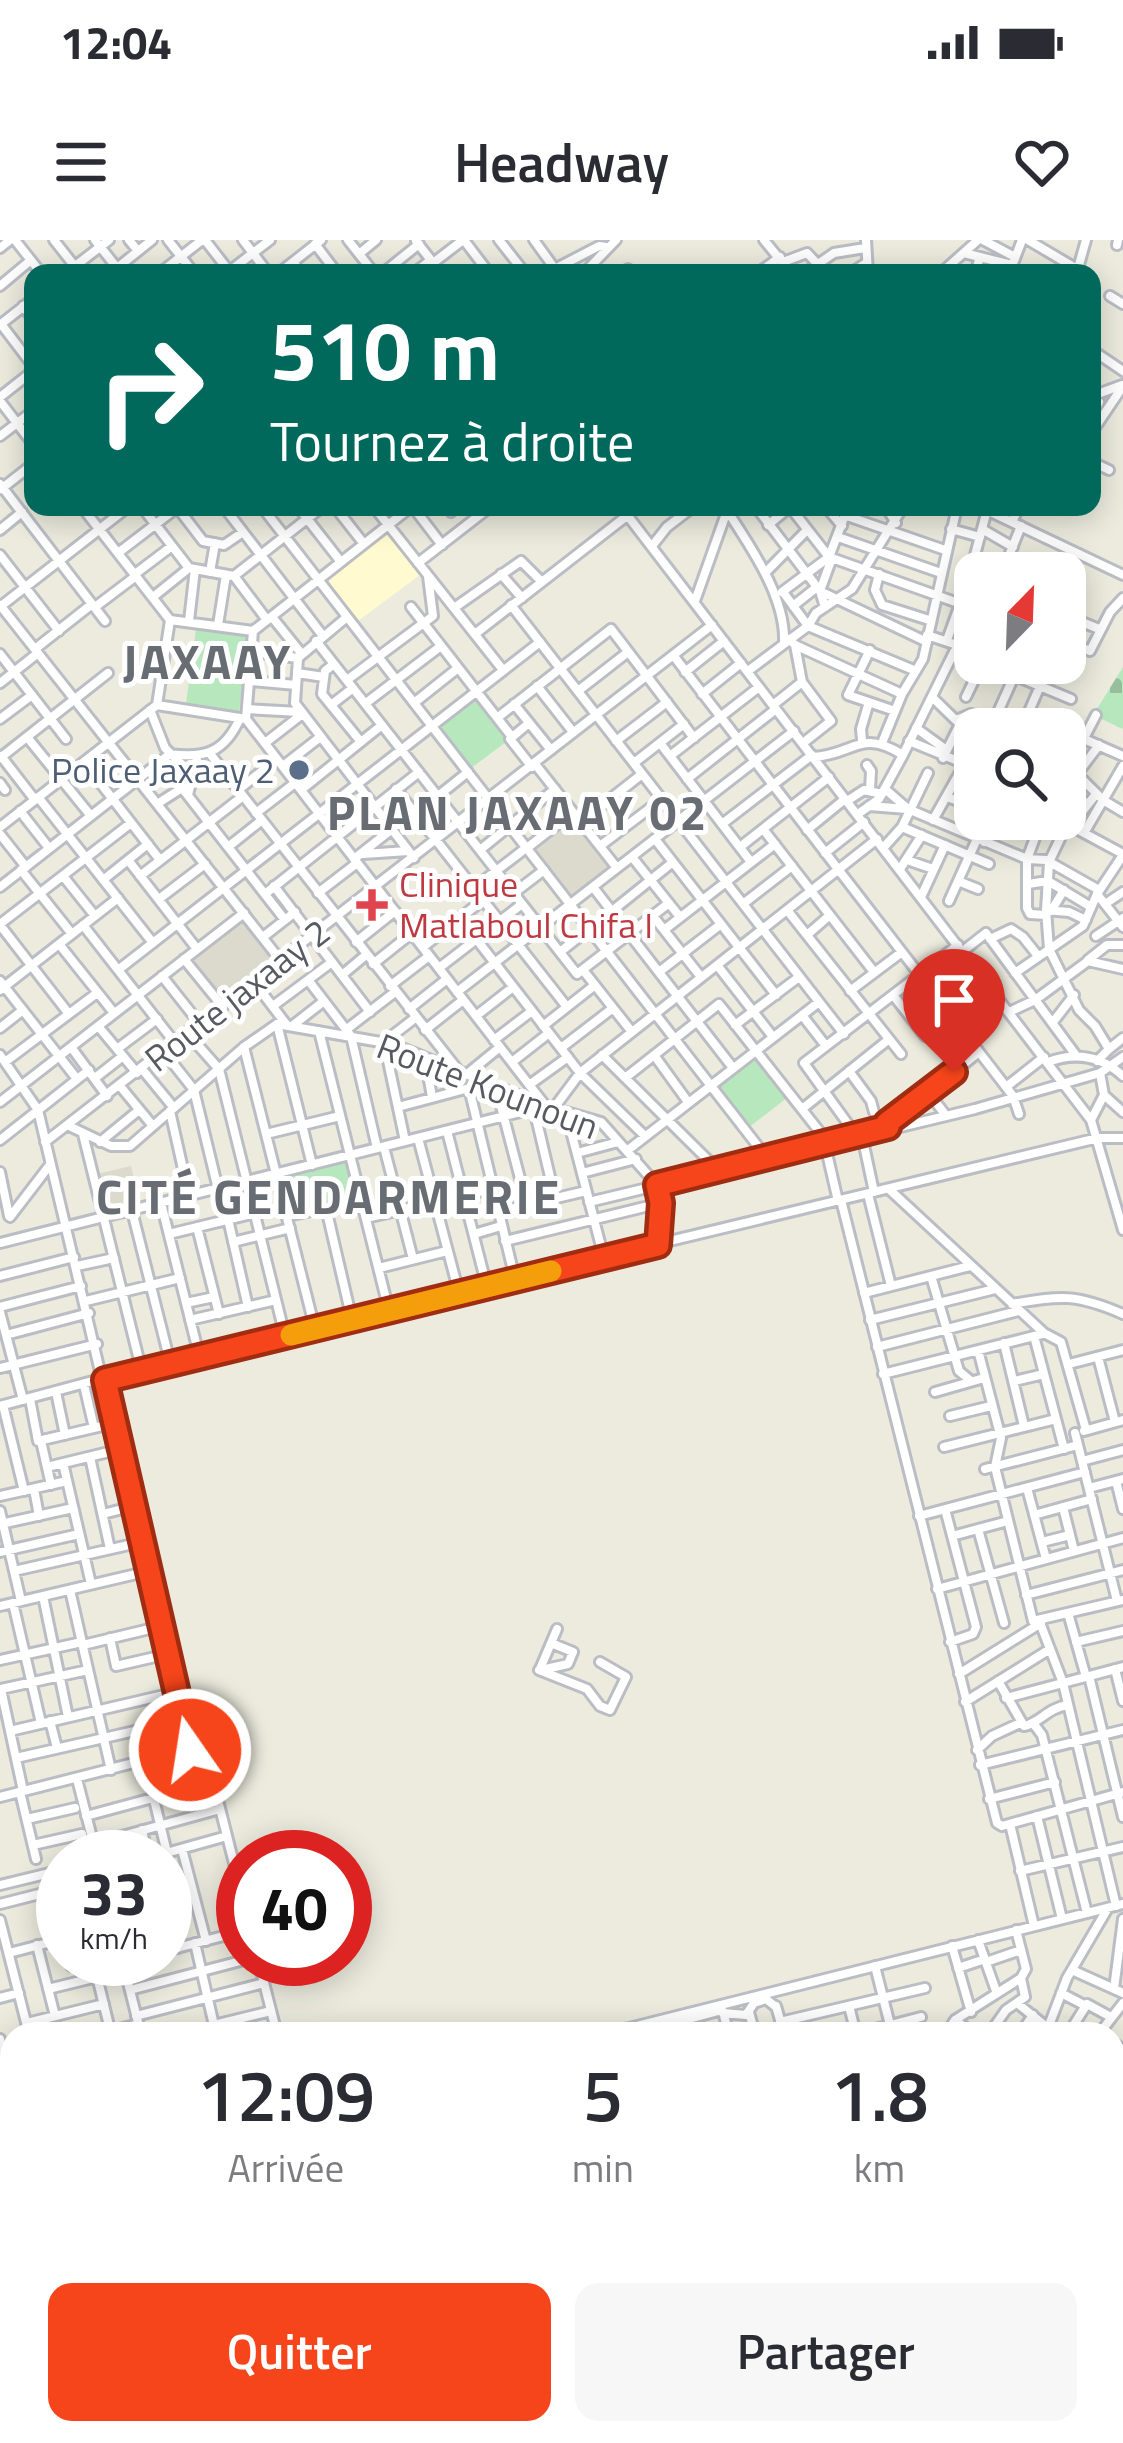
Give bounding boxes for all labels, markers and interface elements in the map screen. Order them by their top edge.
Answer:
text: 12:04 [60,8,172,76]
text: Headway [454,121,669,203]
icon: menu [48,129,114,195]
icon: heart [1009,129,1075,195]
text: 510 m [270,285,500,413]
icon: right [72,312,228,468]
text: Tournez à droite [270,400,634,482]
north arrow [954,552,1086,684]
map controls [954,552,1086,840]
district label: JAXAAY [123,625,293,698]
button: search [954,708,1086,840]
place label: Police Jaxaay 2 [51,742,275,797]
marker: Police Jaxaay 2 [286,757,312,783]
district label: PLAN JAXAAY 02 [327,776,709,849]
place label: Clinique Matlaboul Chifa I [399,856,653,952]
marker: Clinique Matlaboul Chifa I [356,889,388,921]
street label: Route jaxaay 2 [132,905,341,1085]
pin [903,949,1005,1072]
icon: arrive [921,967,987,1033]
street label: Route Kounoun [369,1018,607,1153]
district label: CITÉ GENDARMERIE [96,1160,562,1233]
position arrow [127,1687,253,1813]
speed limit sign: 40 [216,1830,372,1986]
text: 33 [80,1847,148,1938]
text: km/h [80,1915,148,1961]
text: 12:09 [197,2039,375,2149]
text: 5 [583,2039,623,2149]
text: 1.8 [830,2039,928,2149]
text: Arrivée [228,2138,344,2197]
text: min [572,2138,634,2197]
text: km [854,2138,905,2197]
button: Quitter [48,2283,551,2421]
button: Partager [575,2283,1077,2421]

